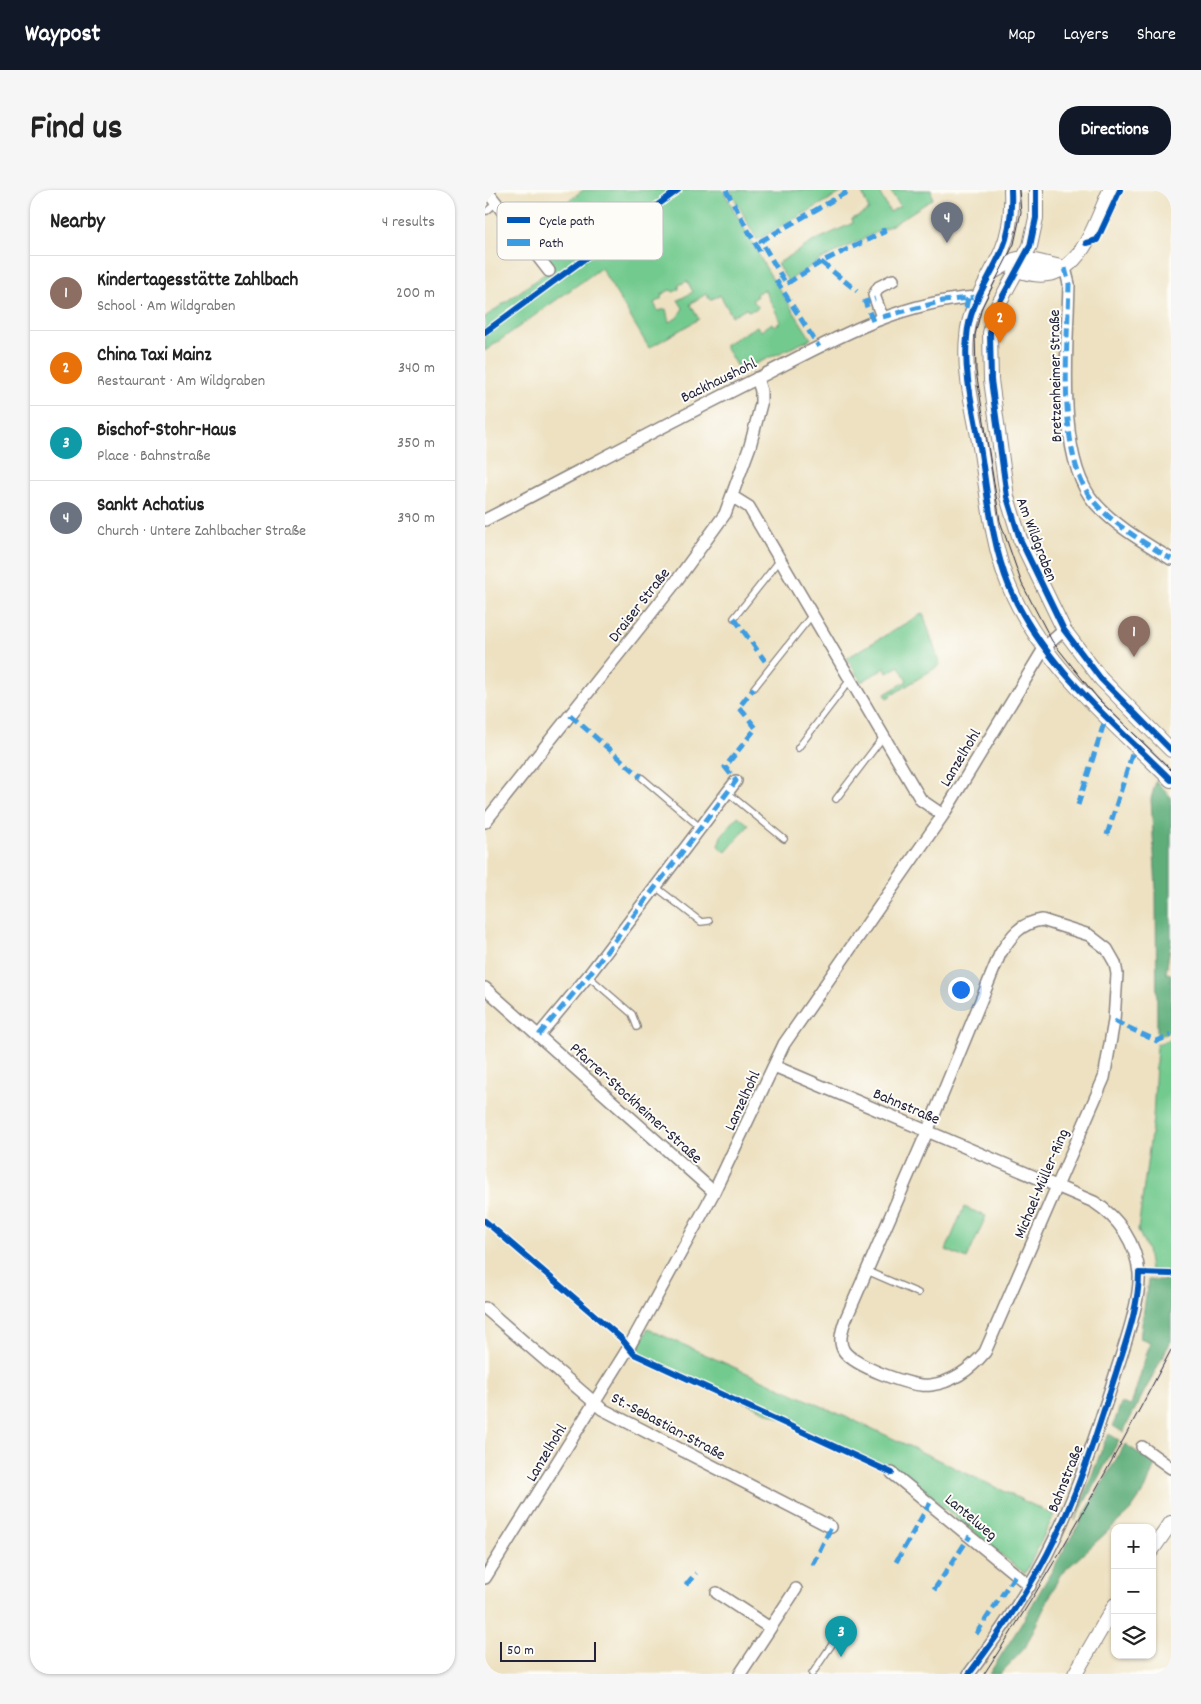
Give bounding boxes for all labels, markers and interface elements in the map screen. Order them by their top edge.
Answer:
text: Waypost [25,18,100,52]
text: Map [1008,23,1035,48]
text: Layers [1063,23,1109,48]
text: Share [1137,23,1176,48]
text: Find us [30,105,122,155]
button: Directions [1059,106,1171,155]
legend [497,202,663,260]
pin: 4 [931,202,963,243]
text: Nearby [50,208,105,238]
text: 4 results [382,211,435,234]
text: Cycle path [539,212,595,232]
text: Path [539,234,564,254]
text: Kindertagesstätte Zahlbach [97,268,298,295]
text: 1 [64,282,68,305]
text: 200 m [396,282,435,305]
text: School · Am Wildgraben [97,295,235,318]
pin: 2 [984,302,1016,343]
street label: Bretzenheimer Straße [1044,309,1069,443]
text: China Taxi Mainz [97,343,212,370]
street label: Backhaushohl [677,353,761,410]
text: 2 [63,357,70,380]
text: 340 m [398,357,435,380]
text: Restaurant · Am Wildgraben [97,370,265,393]
text: Bischof-Stohr-Haus [97,418,236,445]
text: 3 [62,432,70,455]
text: 350 m [397,432,435,455]
text: Place · Bahnstraße [97,445,211,468]
text: Sankt Achatius [97,493,205,520]
street label: Am Wildgraben [1009,494,1062,585]
text: 4 [63,507,69,530]
text: 390 m [397,507,435,530]
text: Church · Untere Zahlbacher Straße [97,520,306,543]
street label: Draiser Straße [603,563,676,648]
pin: 1 [1118,616,1150,657]
street label: Lanzelhohl [935,725,988,792]
your location [948,977,974,1003]
street label: Pfarrer-Stockheimer-Straße [564,1038,707,1170]
street label: Lanzelhohl [719,1067,767,1135]
street label: Bahnstraße [869,1083,943,1132]
street label: Michael-Müller-Ring [1009,1125,1076,1242]
street label: St.-Sebastian-Straße [607,1387,729,1467]
street label: Lanzelhohl [521,1420,574,1487]
street label: Bahnstraße [1042,1442,1090,1516]
street label: Lantelweg [939,1489,1002,1547]
map controls [1111,1524,1156,1659]
button: + [1111,1524,1156,1569]
button: − [1111,1569,1156,1614]
button: layers [1111,1614,1156,1659]
pin: 3 [825,1616,857,1657]
scale bar [500,1639,596,1662]
text: 50 m [507,1641,534,1661]

